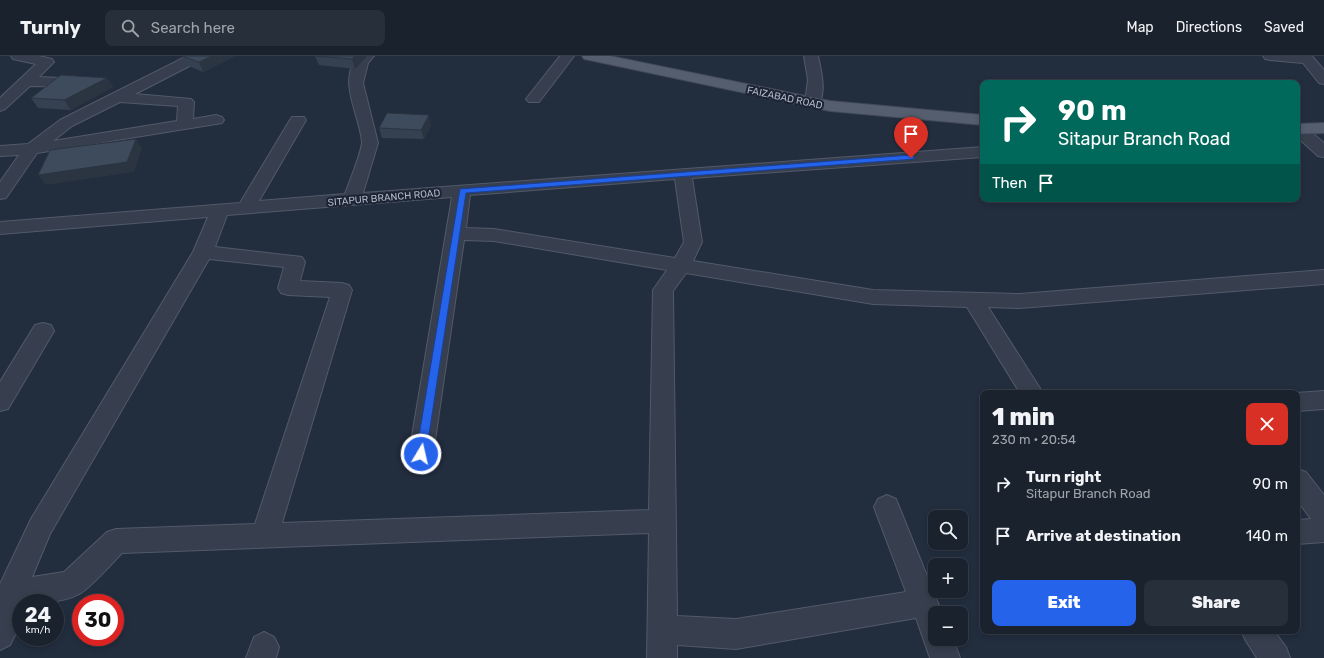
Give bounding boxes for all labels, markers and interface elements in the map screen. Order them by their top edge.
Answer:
search box [105,10,385,46]
text: Turnly [20,16,81,39]
icon: search [119,17,141,39]
text: Search here [151,19,235,37]
text: Map [1127,19,1154,36]
text: Directions [1176,19,1242,36]
text: Saved [1264,19,1304,36]
street label: FAIZABAD ROAD [746,84,824,112]
text: 90 m [1058,94,1127,127]
icon: right [992,96,1044,148]
pin [894,117,928,158]
icon: arrive [900,123,922,145]
text: Sitapur Branch Road [1058,128,1230,150]
icon: arrive [1035,172,1057,194]
text: Then [992,174,1027,192]
street label: SITAPUR BRANCH ROAD [327,187,441,209]
text: 1 min [992,403,1055,431]
button: close [1246,403,1288,445]
text: 230 m · 20:54 [992,432,1076,447]
position arrow [400,433,442,475]
text: Turn right [1026,468,1101,486]
icon: right [992,473,1014,495]
text: 90 m [1253,475,1288,493]
text: Sitapur Branch Road [1026,486,1151,501]
map controls [928,510,968,646]
button: search [928,510,968,550]
icon: arrive [992,525,1014,547]
text: Arrive at destination [1026,527,1181,545]
text: 140 m [1246,527,1288,545]
button: + [928,558,968,598]
button: Exit [992,580,1136,626]
button: Share [1144,580,1288,626]
speed limit sign: 30 [72,594,124,646]
text: 24 [25,603,51,627]
button: − [928,606,968,646]
text: km/h [26,624,50,636]

